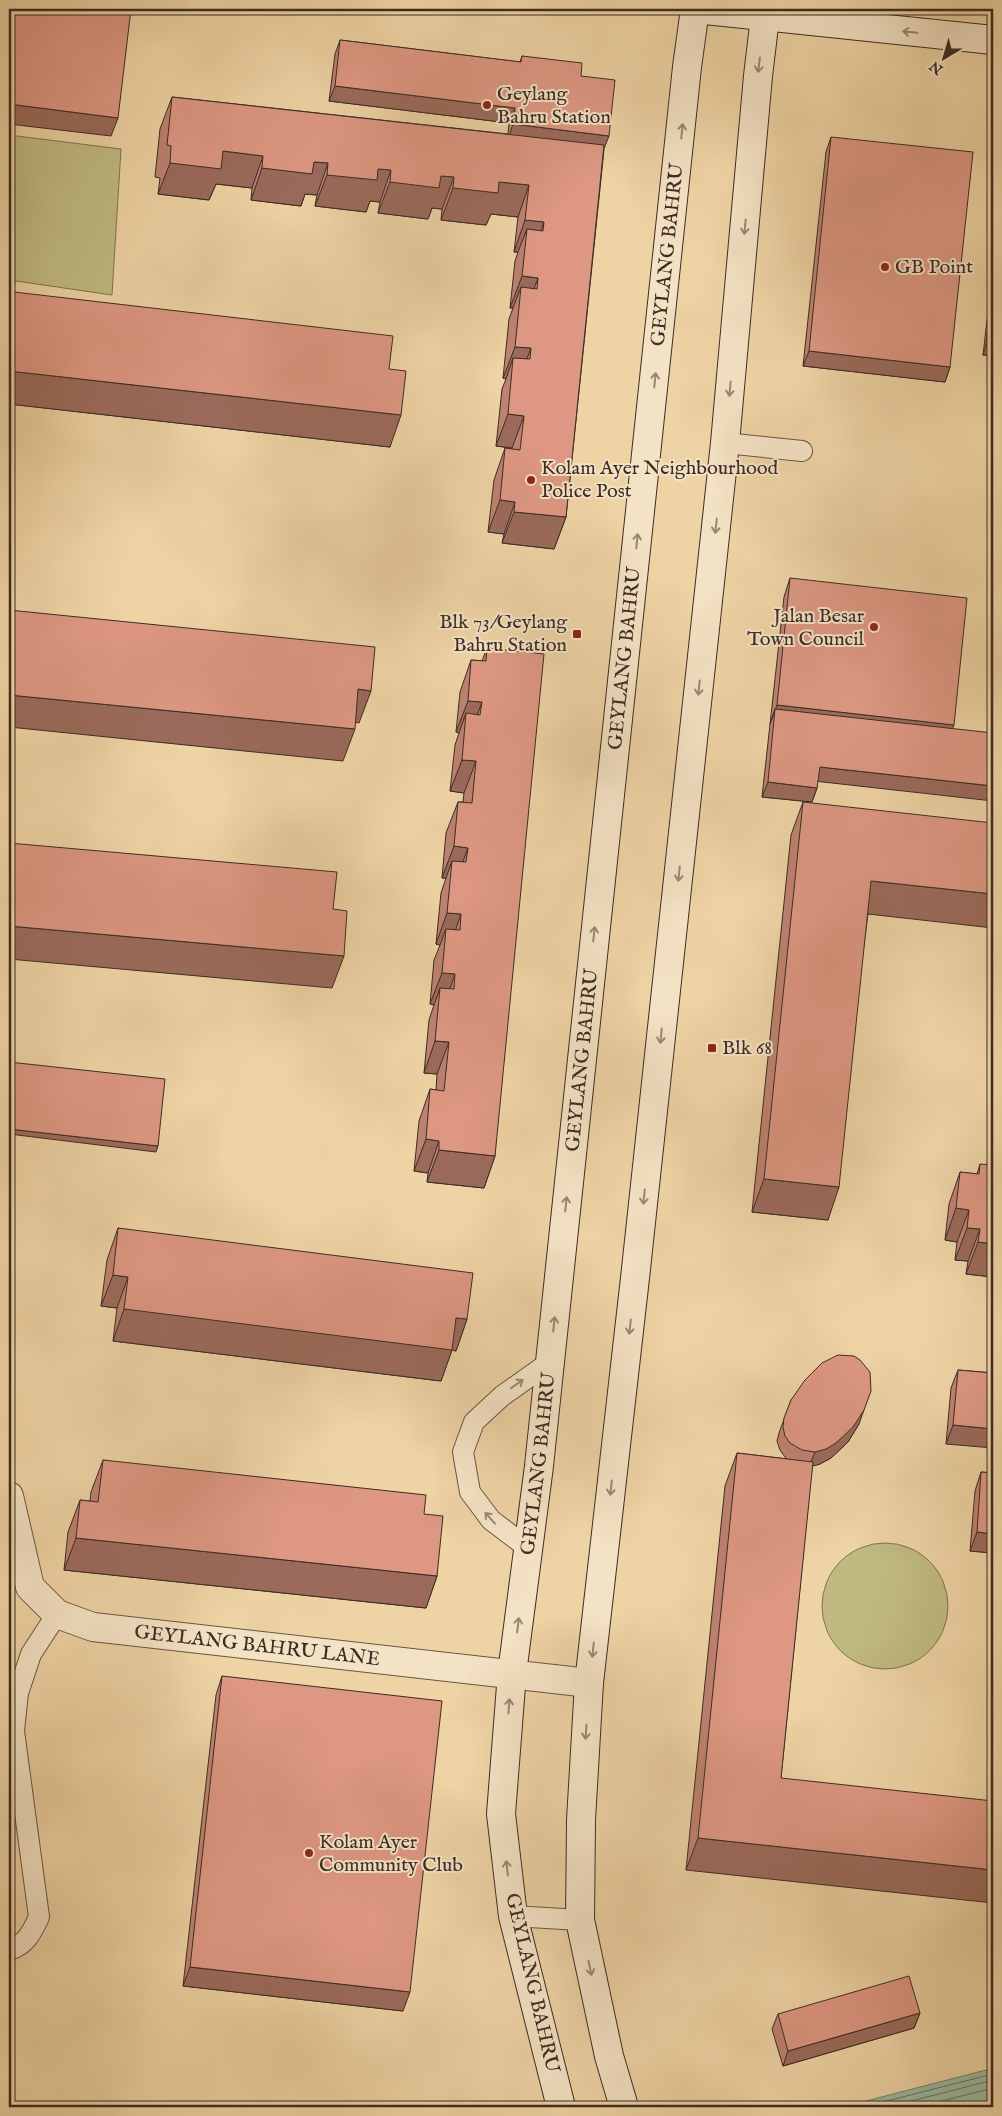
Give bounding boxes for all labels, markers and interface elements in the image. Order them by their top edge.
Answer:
one-way arrow [902,27,918,37]
north arrow [920,32,970,82]
one-way arrow [754,57,764,73]
text: N [926,57,948,79]
place label: Geylang Bahru Station [497,82,611,130]
marker: Geylang Bahru Station [481,99,493,111]
one-way arrow [677,124,687,140]
street label: GEYLANG BAHRU [645,161,689,347]
one-way arrow [740,219,750,235]
place label: GB Point [895,255,973,280]
marker: GB Point [879,261,891,273]
one-way arrow [650,372,660,388]
one-way arrow [725,381,735,397]
place label: Kolam Ayer Neighbourhood Police Post [541,456,779,504]
marker: Kolam Ayer Neighbourhood Police Post [525,474,537,486]
one-way arrow [711,518,721,534]
one-way arrow [632,533,642,549]
street label: GEYLANG BAHRU [602,565,647,751]
place label: Jalan Besar Town Council [747,604,865,652]
place label: Blk 73/Geylang Bahru Station [439,610,568,658]
marker: Jalan Besar Town Council [868,621,880,633]
marker: Blk 73/Geylang Bahru Station [571,628,583,640]
one-way arrow [694,680,704,696]
one-way arrow [674,866,683,882]
one-way arrow [589,927,599,943]
street label: GEYLANG BAHRU [560,966,604,1153]
one-way arrow [656,1028,666,1044]
place label: Blk 68 [722,1036,772,1061]
marker: Blk 68 [706,1042,718,1054]
one-way arrow [639,1189,649,1205]
one-way arrow [561,1196,571,1212]
one-way arrow [549,1317,558,1333]
one-way arrow [625,1318,635,1334]
street label: GEYLANG BAHRU [515,1370,561,1557]
one-way arrow [510,1379,524,1389]
one-way arrow [606,1480,616,1496]
one-way arrow [484,1511,496,1524]
one-way arrow [513,1617,523,1633]
street label: GEYLANG BAHRU LANE [133,1619,381,1672]
one-way arrow [588,1641,598,1657]
one-way arrow [504,1698,514,1714]
one-way arrow [582,1724,591,1740]
place label: Kolam Ayer Community Club [319,1830,463,1878]
marker: Kolam Ayer Community Club [303,1847,315,1859]
one-way arrow [502,1860,512,1876]
street label: GEYLANG BAHRU [499,1891,565,2076]
one-way arrow [586,1960,595,1976]

